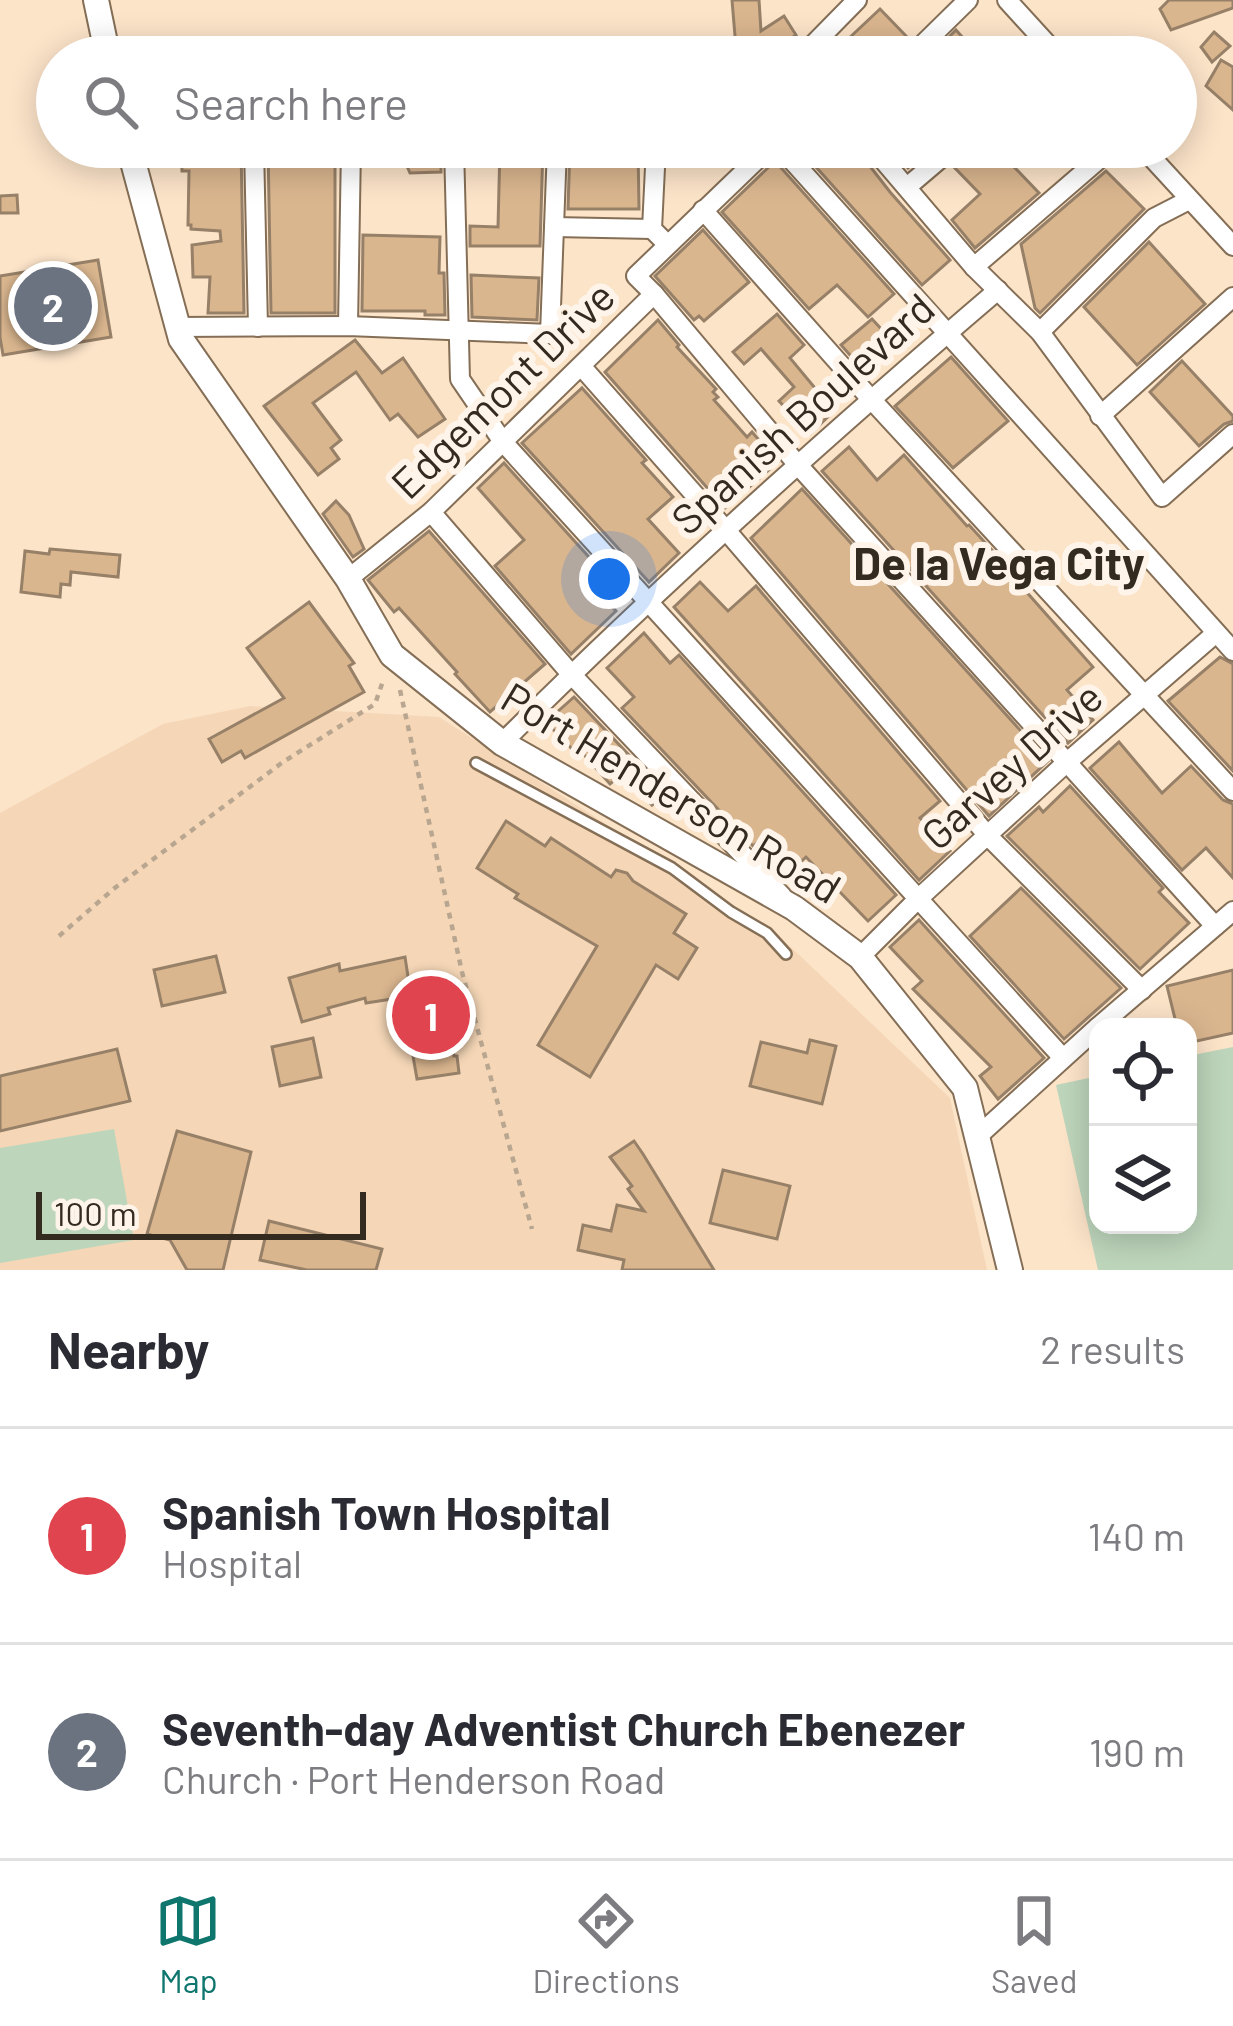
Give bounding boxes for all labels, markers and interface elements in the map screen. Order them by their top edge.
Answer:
search box [36,36,1197,168]
icon: search [78,69,144,135]
text: Search here [174,75,408,129]
pin: 2 [14,261,92,351]
street label: Edgemont Drive [380,270,624,508]
street label: Spanish Boulevard [660,282,944,544]
district label: De la Vega City [853,535,1145,590]
your location [579,549,639,609]
street label: Port Henderson Road [494,670,850,912]
street label: Garvey Drive [910,670,1112,859]
pin: 1 [392,970,470,1060]
map controls [1089,1018,1197,1234]
button: locate [1089,1018,1197,1126]
button: layers [1089,1126,1197,1234]
scale bar [36,1186,366,1239]
text: 100 m [54,1193,137,1233]
text: Nearby [48,1318,209,1379]
text: 2 results [1040,1325,1185,1372]
text: Spanish Town Hospital [162,1485,610,1539]
text: 1 [80,1512,94,1559]
text: 140 m [1088,1512,1185,1559]
text: Hospital [162,1539,302,1586]
text: Seventh-day Adventist Church Ebenezer [162,1701,965,1755]
text: 2 [76,1728,98,1775]
text: 190 m [1089,1728,1185,1775]
text: Church · Port Henderson Road [162,1755,665,1802]
tab: Map [155,1888,221,2000]
tab: Directions [532,1888,680,2000]
tab: Saved [991,1888,1078,2000]

